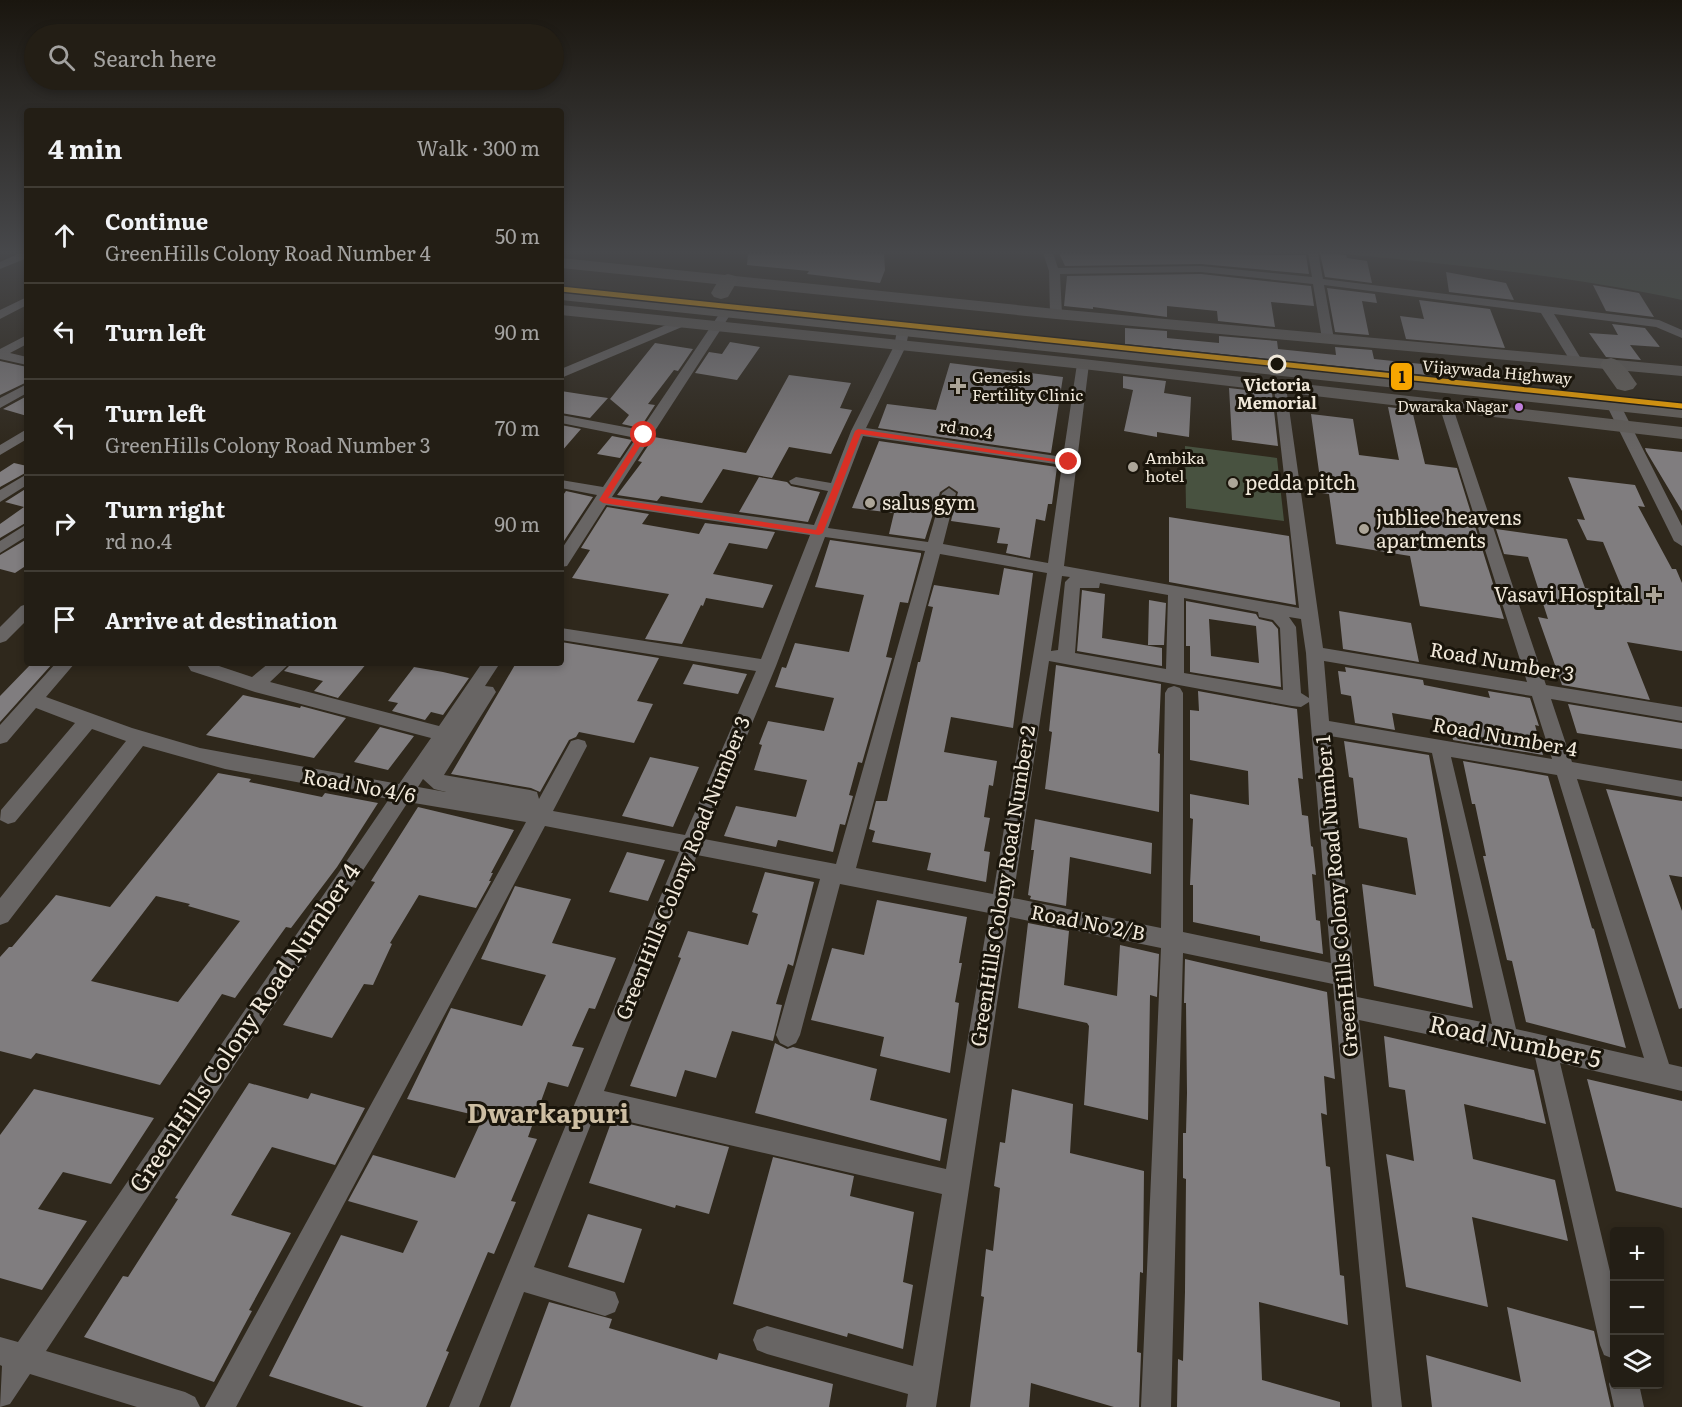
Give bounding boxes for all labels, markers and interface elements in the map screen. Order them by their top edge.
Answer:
search box [24,24,564,90]
icon: search [45,41,78,74]
text: Search here [93,41,216,74]
text: 4 min [48,128,122,167]
text: Walk · 300 m [417,132,540,162]
text: Continue [105,204,208,237]
icon: ahead [48,219,81,252]
text: 50 m [495,220,540,250]
text: GreenHills Colony Road Number 4 [105,237,431,267]
icon: left [48,315,81,348]
text: Turn left [105,315,206,348]
text: 90 m [495,316,540,346]
street label: Vijaywada Highway [1421,352,1574,390]
marker: Victoria Memorial [1268,355,1286,373]
line badge: 1 [1390,362,1413,391]
place label: Genesis Fertility Clinic [972,364,1083,406]
text: 1 [1399,364,1406,388]
place label: Victoria Memorial [1237,372,1317,414]
marker: Genesis Fertility Clinic [949,377,967,395]
place label: Dwaraka Nagar [1397,394,1508,417]
text: Turn left [105,396,206,429]
marker: Dwaraka Nagar [1513,401,1525,413]
icon: left [48,411,81,444]
text: 70 m [495,412,540,442]
street label: rd no.4 [938,412,995,444]
route start [630,421,656,447]
text: GreenHills Colony Road Number 3 [105,429,431,459]
place label: Ambika hotel [1145,445,1205,487]
route end [1055,448,1081,474]
marker: Ambika hotel [1126,460,1140,474]
place label: pedda pitch [1245,466,1356,496]
marker: pedda pitch [1226,476,1240,490]
place label: salus gym [882,486,976,516]
text: Turn right [105,492,225,525]
marker: salus gym [863,496,877,510]
place label: jubliee heavens apartments [1376,501,1521,554]
icon: right [48,507,81,540]
text: 90 m [495,508,540,538]
marker: jubliee heavens apartments [1357,522,1371,536]
text: rd no.4 [105,525,172,555]
place label: Vasavi Hospital [1494,578,1640,608]
marker: Vasavi Hospital [1645,586,1663,604]
icon: arrive [48,603,81,636]
text: Arrive at destination [105,603,338,636]
street label: Road Number 3 [1428,633,1577,688]
street label: Road Number 4 [1431,708,1580,763]
street label: GreenHills Colony Road Number 3 [606,711,756,1024]
street label: GreenHills Colony Road Number 2 [961,723,1041,1048]
street label: GreenHills Colony Road Number 1 [1306,734,1364,1058]
street label: Road No 4/6 [300,759,418,809]
street label: GreenHills Colony Road Number 4 [119,855,367,1198]
street label: Road No 2/B [1029,895,1148,947]
street label: Road Number 5 [1426,1004,1605,1075]
district label: Dwarkapuri [467,1092,629,1131]
map controls [1610,1227,1664,1389]
button: + [1610,1227,1664,1281]
button: − [1610,1281,1664,1335]
button: layers [1610,1335,1664,1389]

